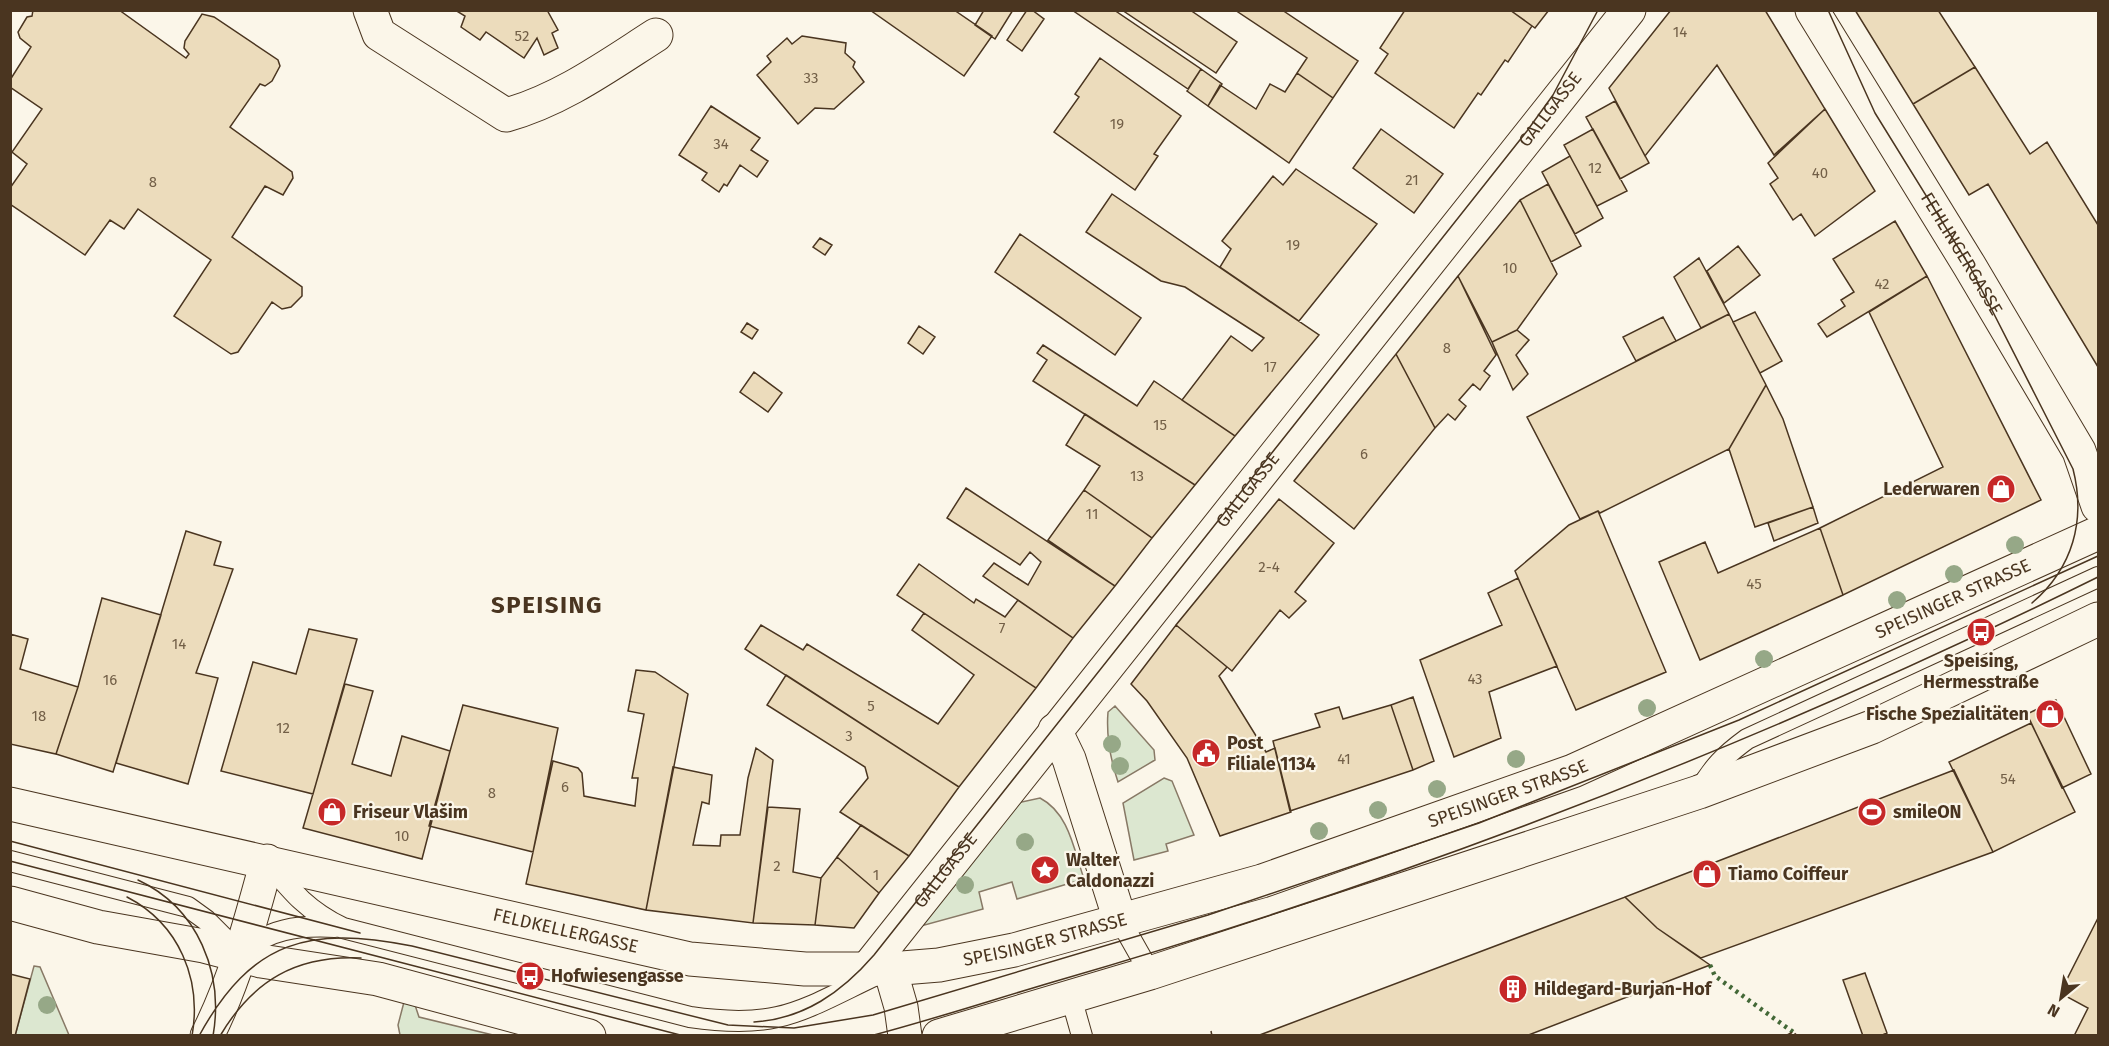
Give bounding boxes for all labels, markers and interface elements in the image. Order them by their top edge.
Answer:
house number: 14 [1673,23,1687,41]
house number: 52 [515,27,529,45]
street label: GALLGASSE [1514,67,1587,151]
house number: 33 [804,69,818,87]
house number: 19 [1110,115,1124,133]
house number: 34 [713,135,729,153]
house number: 12 [1588,159,1602,177]
house number: 40 [1812,164,1828,182]
house number: 21 [1405,171,1419,189]
house number: 8 [149,173,157,191]
street label: FEHLINGERGASSE [1916,188,2007,319]
house number: 19 [1286,236,1300,254]
house number: 10 [1503,259,1517,277]
house number: 42 [1874,275,1890,293]
house number: 8 [1443,339,1451,357]
house number: 17 [1263,358,1277,376]
house number: 15 [1153,416,1167,434]
house number: 6 [1360,445,1368,463]
street label: GALLGASSE [1211,448,1284,532]
house number: 13 [1130,467,1144,485]
shop icon: Lederwaren [1985,473,2017,505]
place label: Lederwaren [1883,478,1980,500]
house number: 11 [1086,505,1098,523]
street label: SPEISINGER STRASSE [1872,554,2034,644]
house number: 2-4 [1258,558,1280,576]
house number: 45 [1746,575,1762,593]
district label: SPEISING [491,591,603,619]
bus stop icon: Speising, Hermesstraße [1965,616,1997,648]
house number: 7 [999,619,1006,637]
house number: 14 [172,635,186,653]
place label: Speising, Hermesstraße [1923,650,2039,693]
house number: 43 [1467,670,1483,688]
house number: 16 [103,671,117,689]
house number: 5 [867,697,875,715]
shop icon: Fische Spezialitäten [2034,698,2066,730]
place label: Fische Spezialitäten [1866,703,2029,725]
house number: 18 [32,707,46,725]
house number: 12 [276,719,290,737]
house number: 3 [845,727,853,745]
place label: Post Filiale 1134 [1227,732,1316,775]
public building icon: Post Filiale 1134 [1190,737,1222,769]
house number: 41 [1337,750,1351,768]
street label: SPEISINGER STRASSE [1425,755,1592,832]
house number: 54 [2000,770,2016,788]
house number: 6 [561,778,569,796]
house number: 8 [488,784,496,802]
shop icon: Friseur Vlašim [316,796,348,828]
sports icon: smileON [1856,796,1888,828]
place label: Friseur Vlašim [353,801,468,823]
place label: smileON [1893,801,1962,823]
house number: 10 [395,827,409,845]
street label: GALLGASSE [909,828,982,912]
place label: Walter Caldonazzi [1066,849,1154,892]
place icon: Walter Caldonazzi [1029,854,1061,886]
house number: 2 [773,857,781,875]
shop icon: Tiamo Coiffeur [1691,858,1723,890]
place label: Tiamo Coiffeur [1728,863,1849,885]
house number: 1 [873,866,879,884]
street label: FELDKELLERGASSE [491,903,641,958]
street label: SPEISINGER STRASSE [961,908,1129,971]
bus stop icon: Hofwiesengasse [514,960,546,992]
place label: Hofwiesengasse [551,965,684,987]
north arrow [2031,968,2091,1028]
building icon: Hildegard-Burjan-Hof [1497,973,1529,1005]
place label: Hildegard-Burjan-Hof [1534,978,1713,1000]
text: N [2044,1000,2063,1021]

